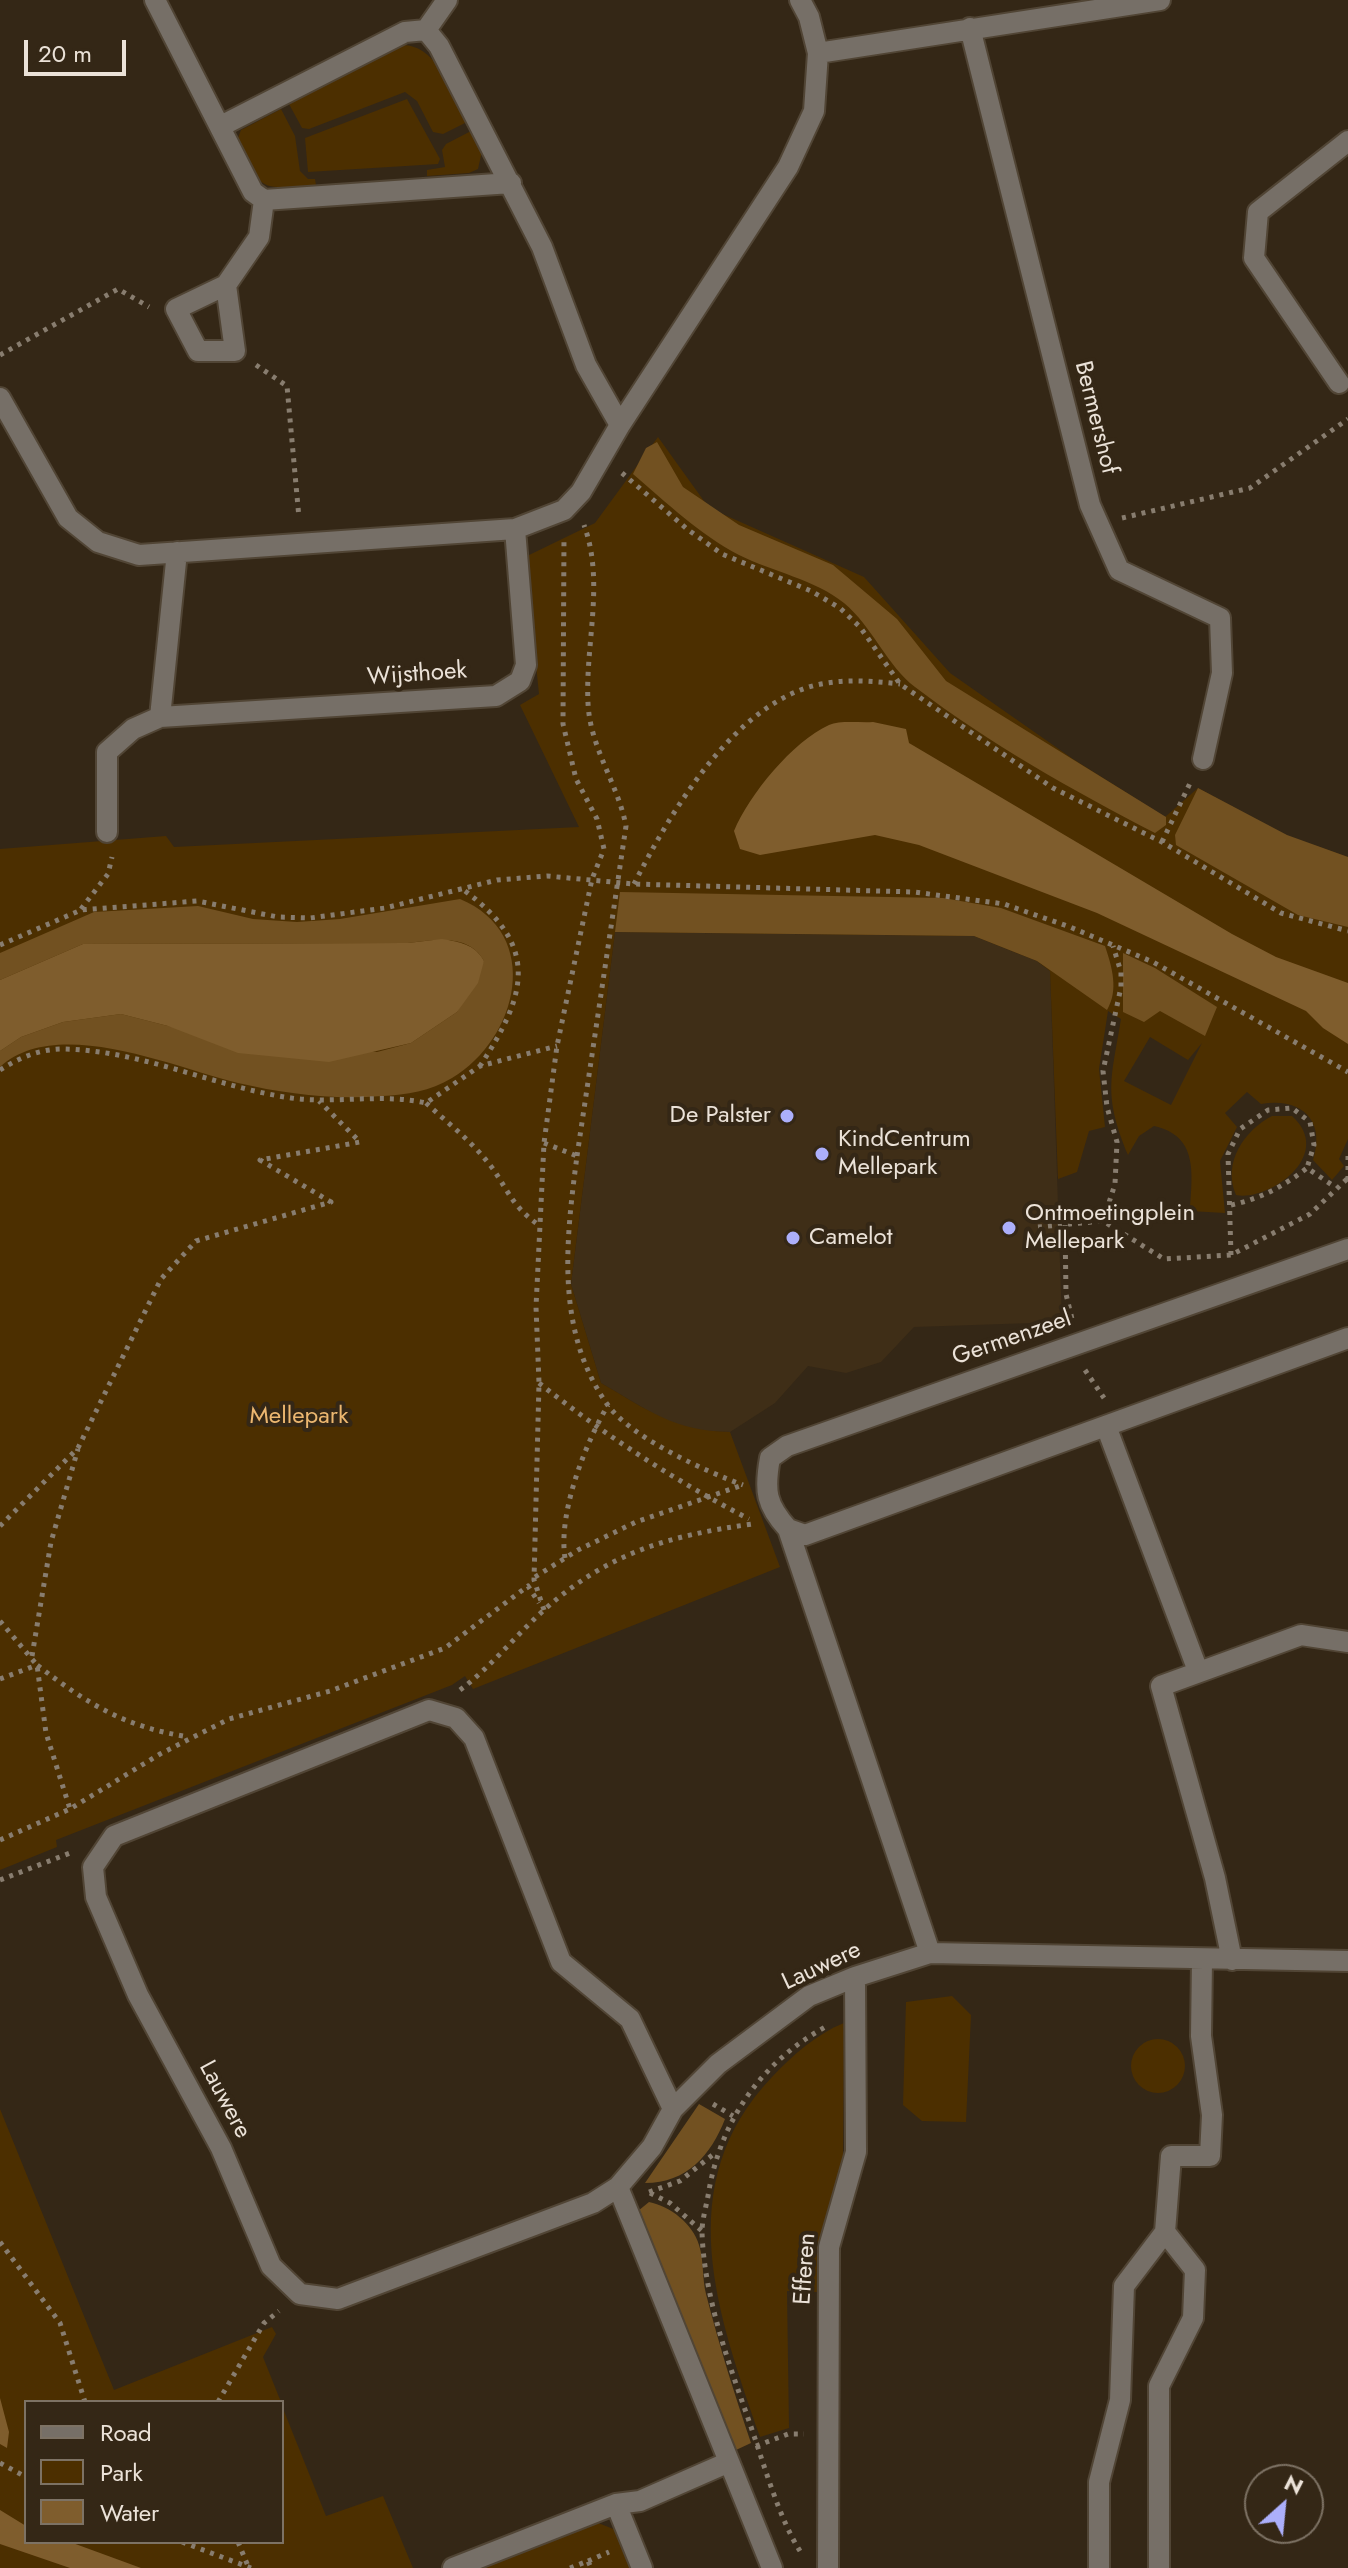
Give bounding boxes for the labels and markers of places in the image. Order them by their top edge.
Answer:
place label: De Palster [670,1102,771,1130]
marker: De Palster [778,1107,796,1125]
place label: KindCentrum Mellepark [838,1126,971,1182]
marker: KindCentrum Mellepark [813,1145,831,1163]
place label: Ontmoetingplein Mellepark [1025,1200,1195,1256]
marker: Ontmoetingplein Mellepark [1000,1219,1018,1237]
place label: Camelot [809,1224,892,1252]
marker: Camelot [784,1229,802,1247]

